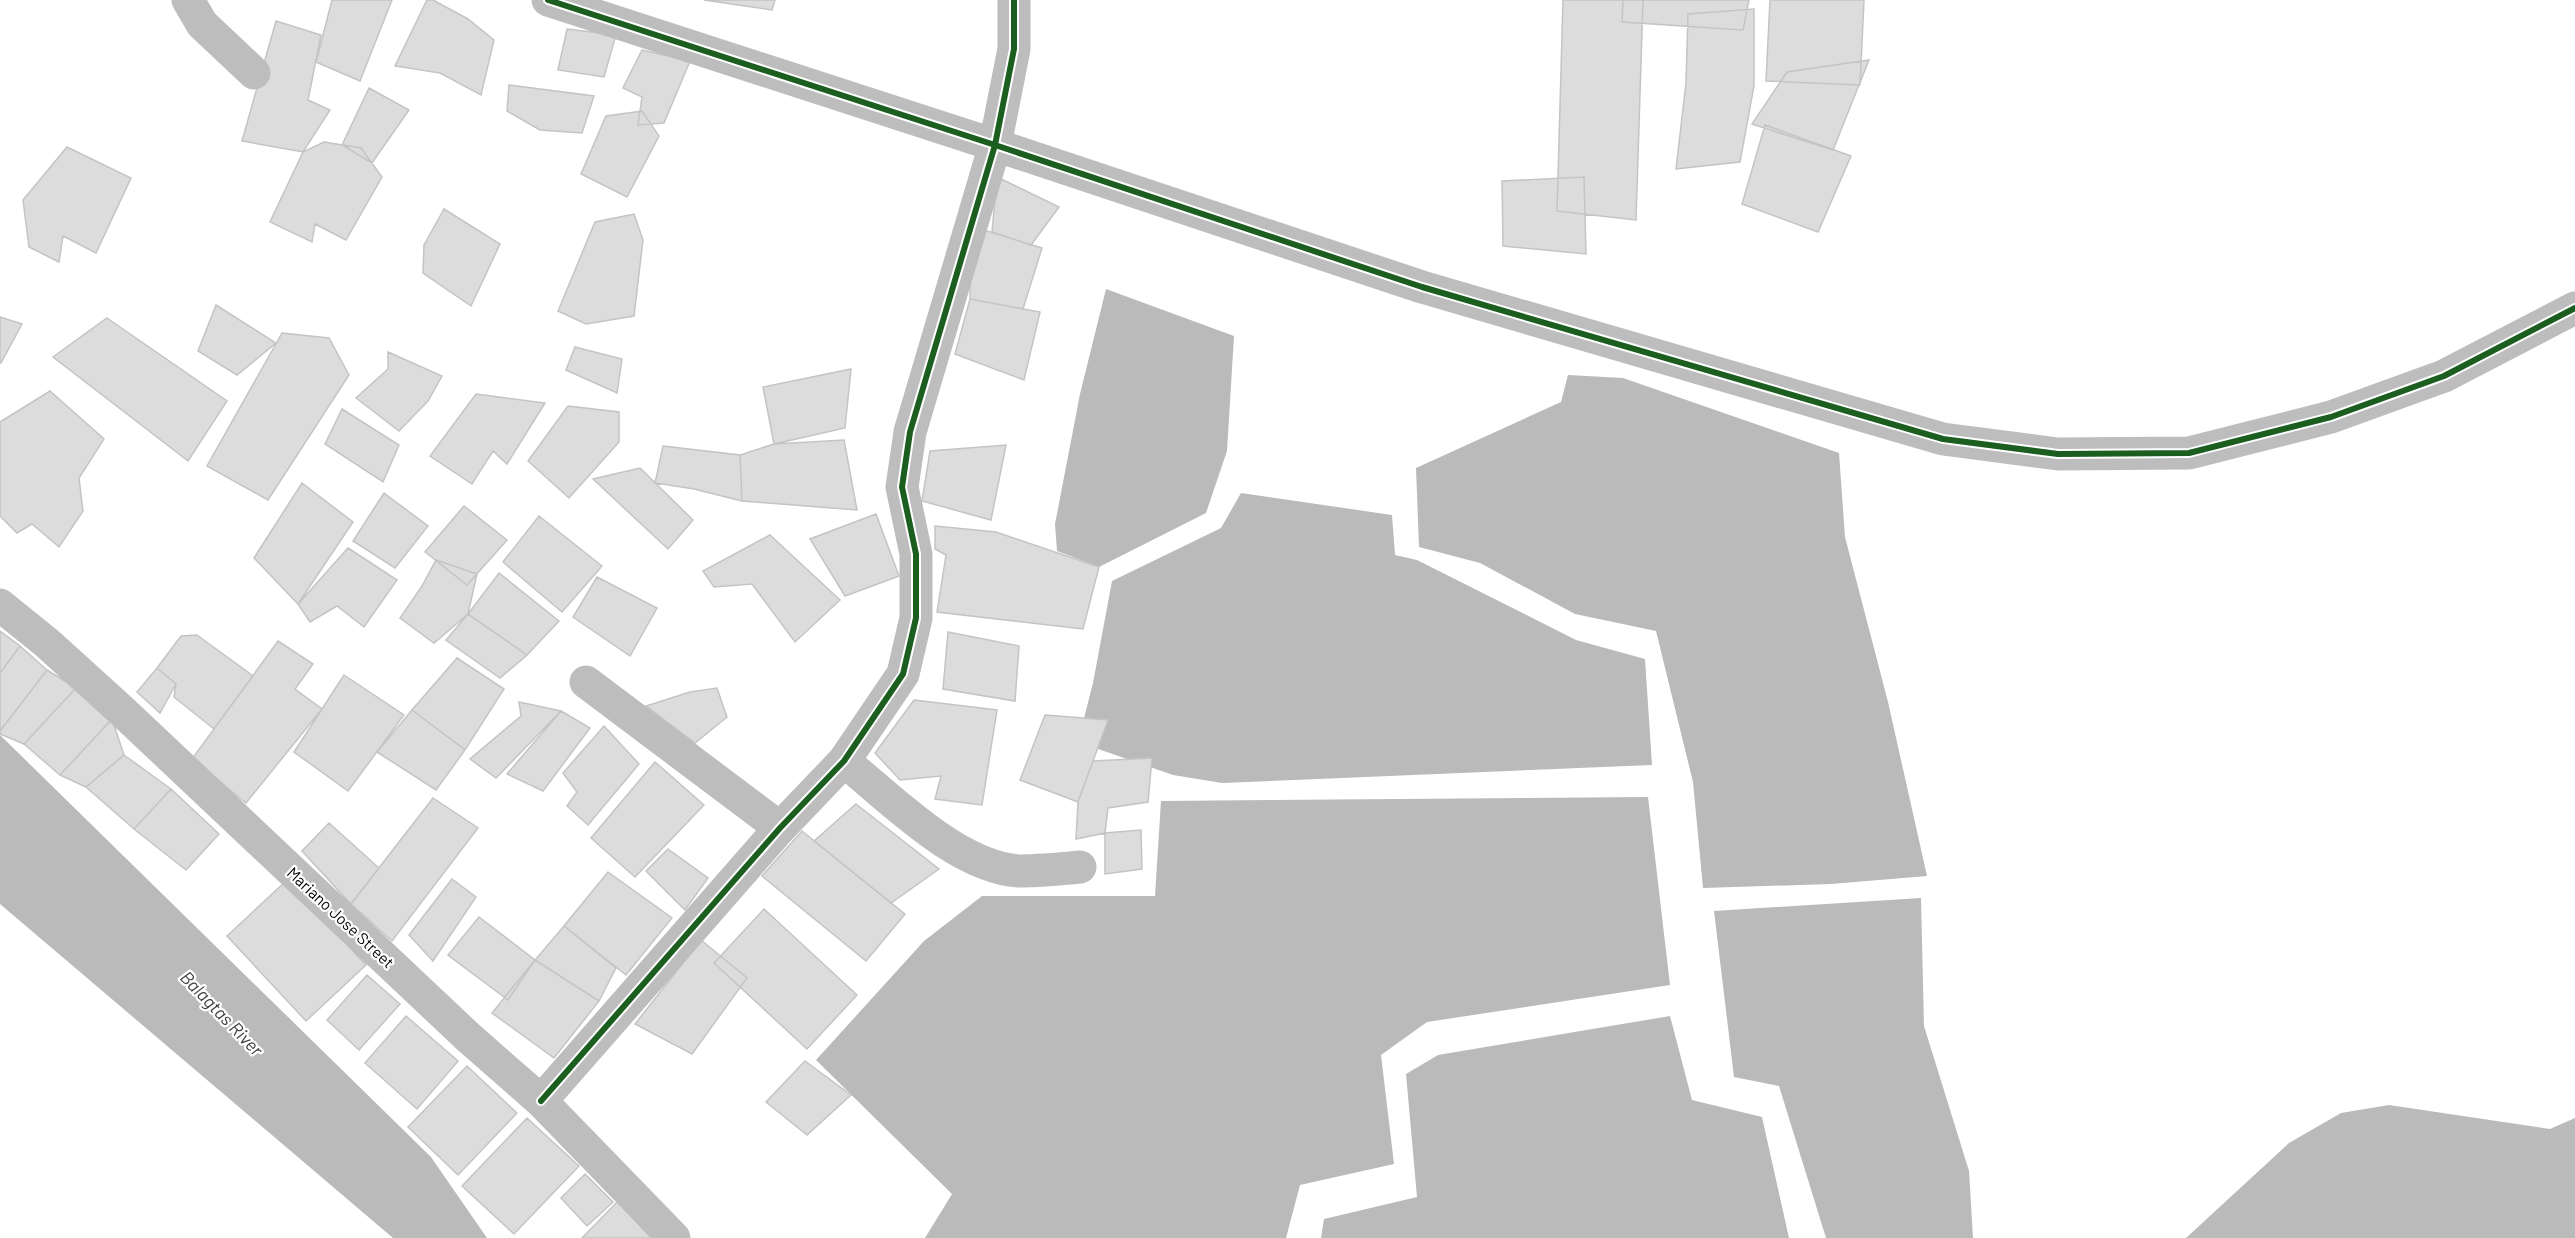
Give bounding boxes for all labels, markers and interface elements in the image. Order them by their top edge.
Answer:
street label: Mariano Jose Street [284,863,398,971]
water label: Balagtas River [176,966,268,1060]

